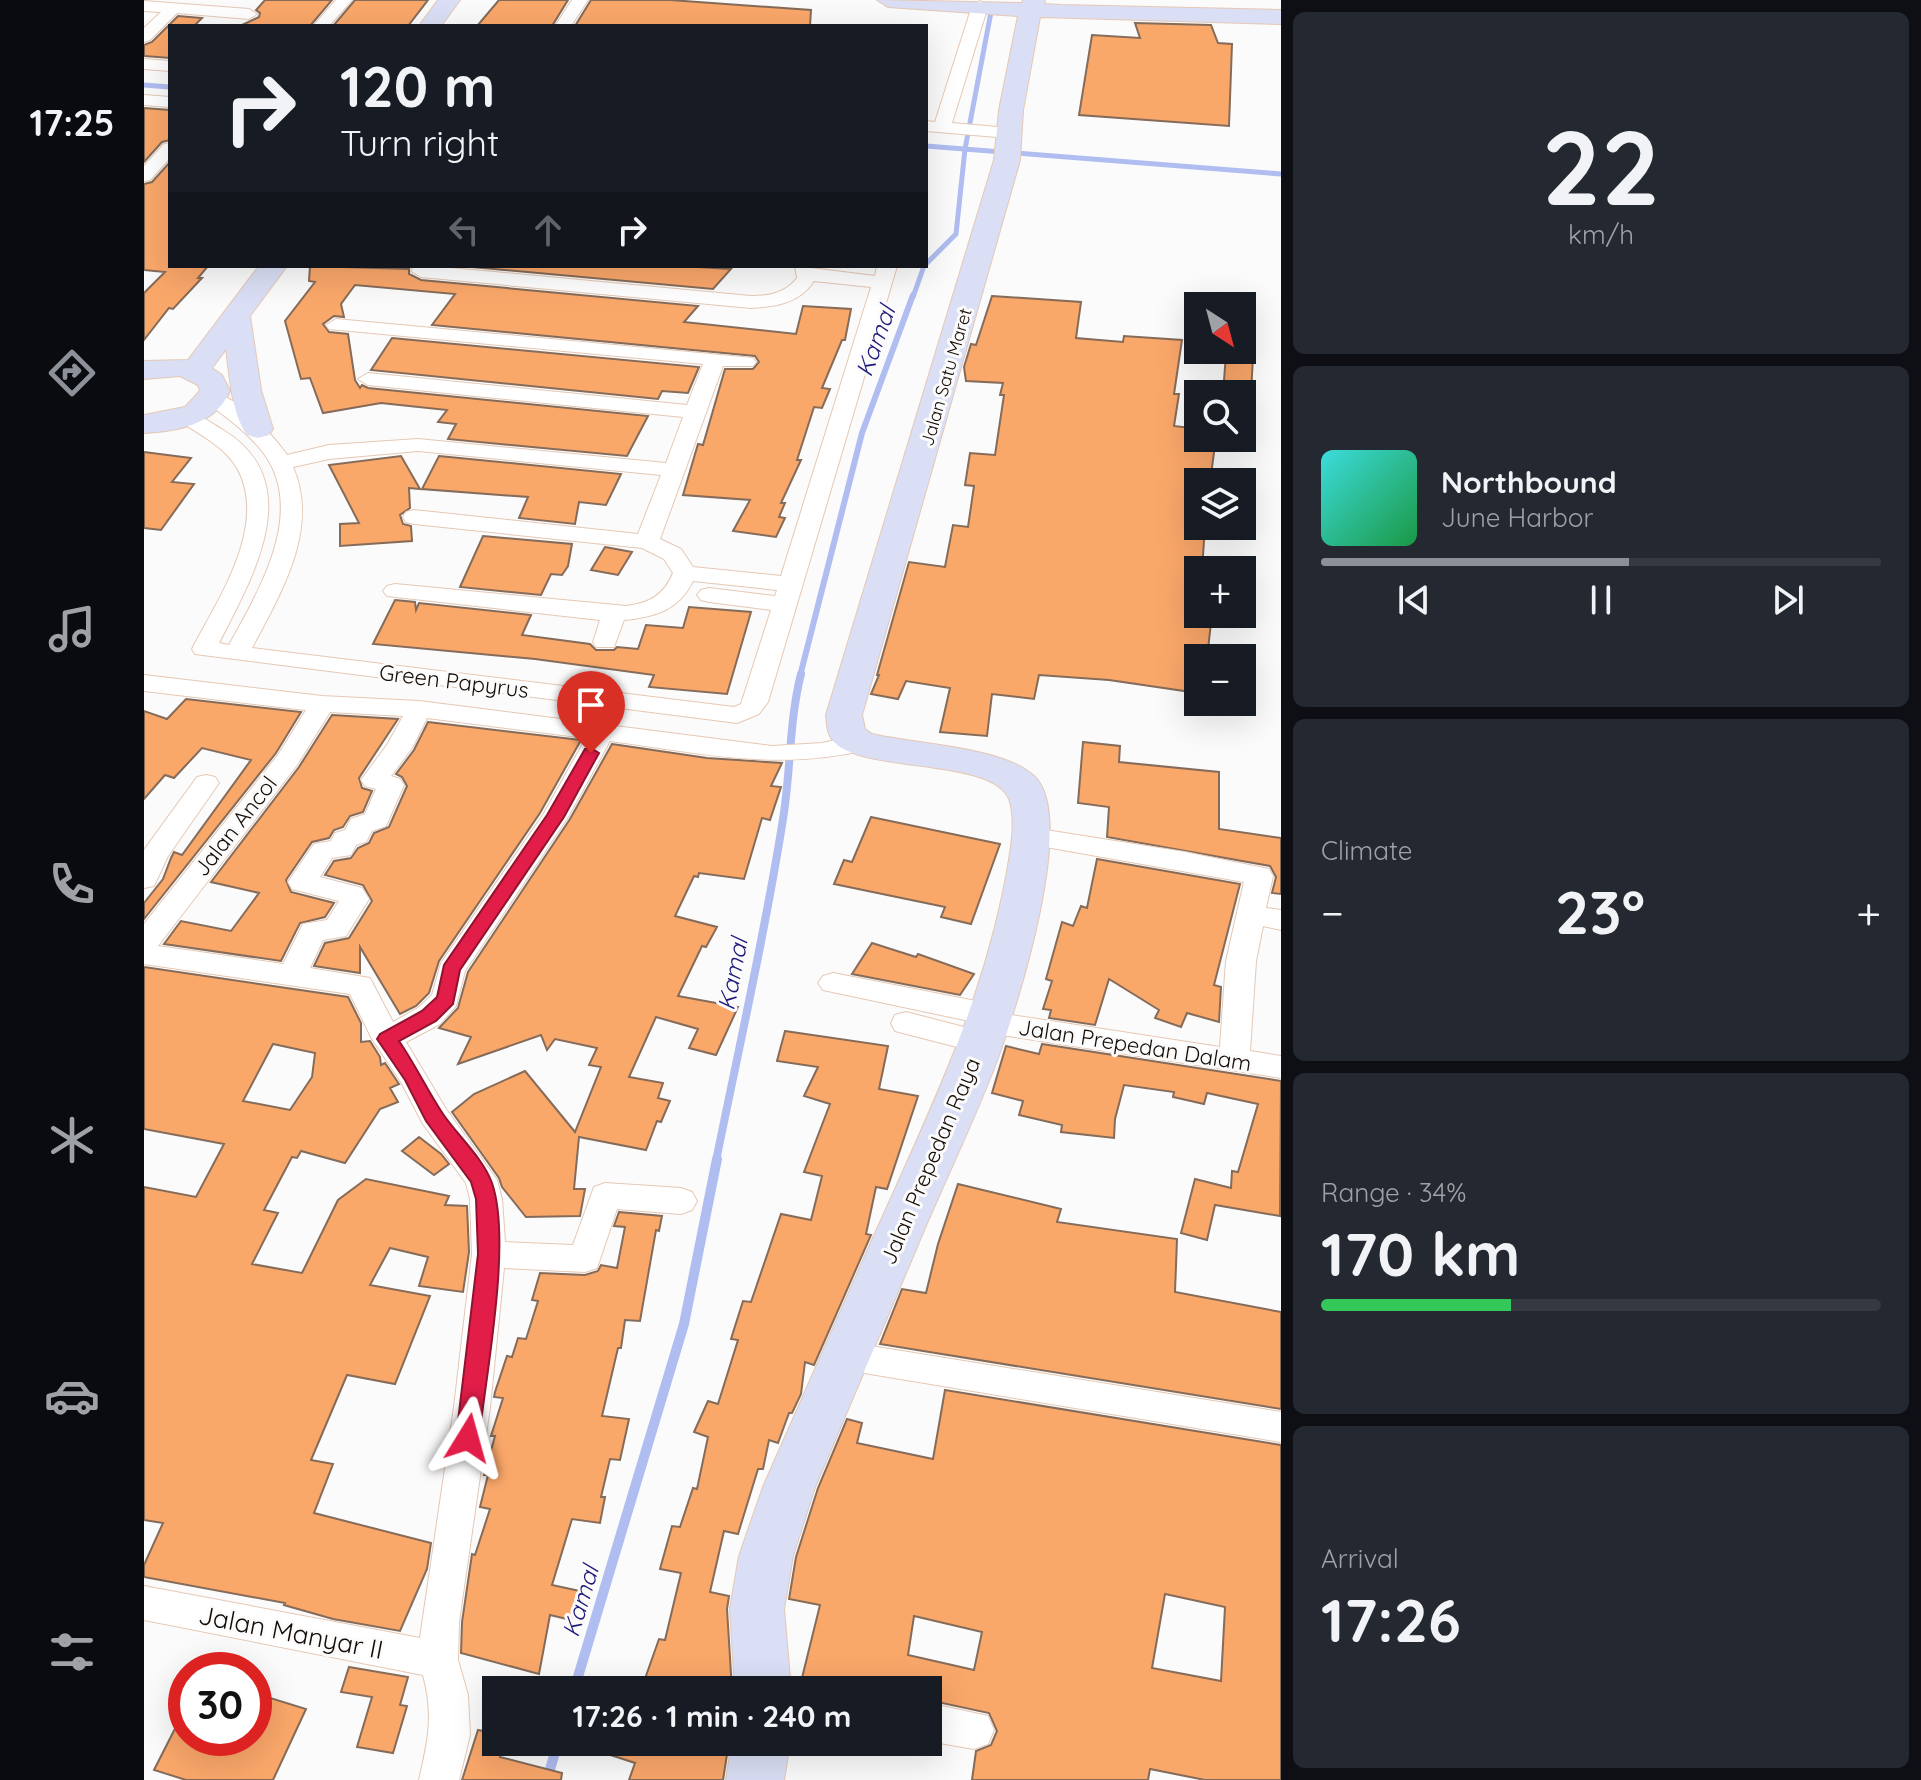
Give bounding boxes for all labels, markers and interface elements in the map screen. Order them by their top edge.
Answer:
text: 120 m [340,51,495,121]
icon: right [208,56,312,160]
text: 17:25 [30,100,114,145]
text: 22 [1542,101,1660,231]
text: Turn right [340,120,499,165]
icon: left [442,208,486,252]
icon: ahead [526,208,570,252]
icon: right [610,208,654,252]
text: km/h [1568,218,1634,251]
north arrow [1184,292,1256,364]
map controls [1184,292,1256,716]
water label: Kamal [848,299,902,380]
street label: Jalan Satu Maret [915,305,977,449]
icon: directions [44,345,100,401]
button: search [1184,380,1256,452]
text: Northbound [1441,463,1617,501]
button: layers [1184,468,1256,540]
text: June Harbor [1441,501,1593,534]
button: + [1184,556,1256,628]
icon: previous [1392,578,1436,622]
icon: pause [1579,578,1623,622]
icon: next [1766,578,1810,622]
icon: music [44,601,100,657]
button: − [1184,644,1256,716]
street label: Green Papyrus [378,658,530,704]
pin [557,671,625,753]
icon: arrive [569,683,613,727]
street label: Jalan Ancol [187,770,283,882]
text: Climate [1321,834,1412,867]
icon: phone [44,856,100,912]
text: 23° [1555,874,1645,949]
text: − [1321,885,1344,940]
text: + [1856,885,1881,940]
water label: Kamal [710,933,754,1013]
street label: Jalan Prepedan Dalam [1017,1013,1253,1077]
street label: Jalan Prepedan Raya [874,1053,986,1269]
icon: climate [44,1112,100,1168]
text: Range · 34% [1321,1176,1466,1209]
text: 170 km [1321,1216,1520,1291]
icon: car [44,1368,100,1424]
position arrow [426,1396,510,1480]
text: Arrival [1321,1542,1399,1575]
water label: Kamal [555,1559,606,1640]
text: 17:26 [1321,1582,1461,1657]
street label: Jalan Manyar II [196,1598,386,1666]
icon: filters [44,1624,100,1680]
speed limit sign: 30 [168,1652,272,1756]
text: 17:26 · 1 min · 240 m [573,1697,851,1735]

